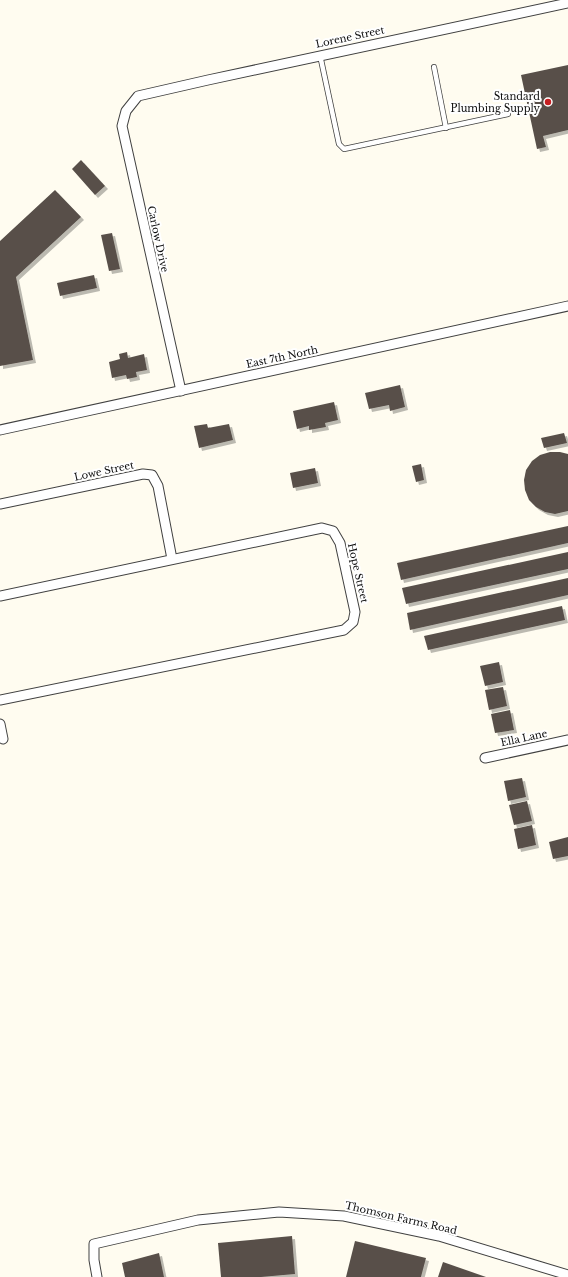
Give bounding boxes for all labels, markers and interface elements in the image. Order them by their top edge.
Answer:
street label: Lorene Street [315,23,386,51]
place label: Standard Plumbing Supply [451,90,541,115]
marker: Standard Plumbing Supply [543,97,553,107]
street label: Carlow Drive [145,205,171,274]
street label: East 7th North [245,343,319,371]
street label: Lowe Street [73,458,135,484]
street label: Hope Street [345,542,371,604]
street label: Ella Lane [499,727,549,749]
street label: Thomson Farms Road [344,1199,458,1237]

